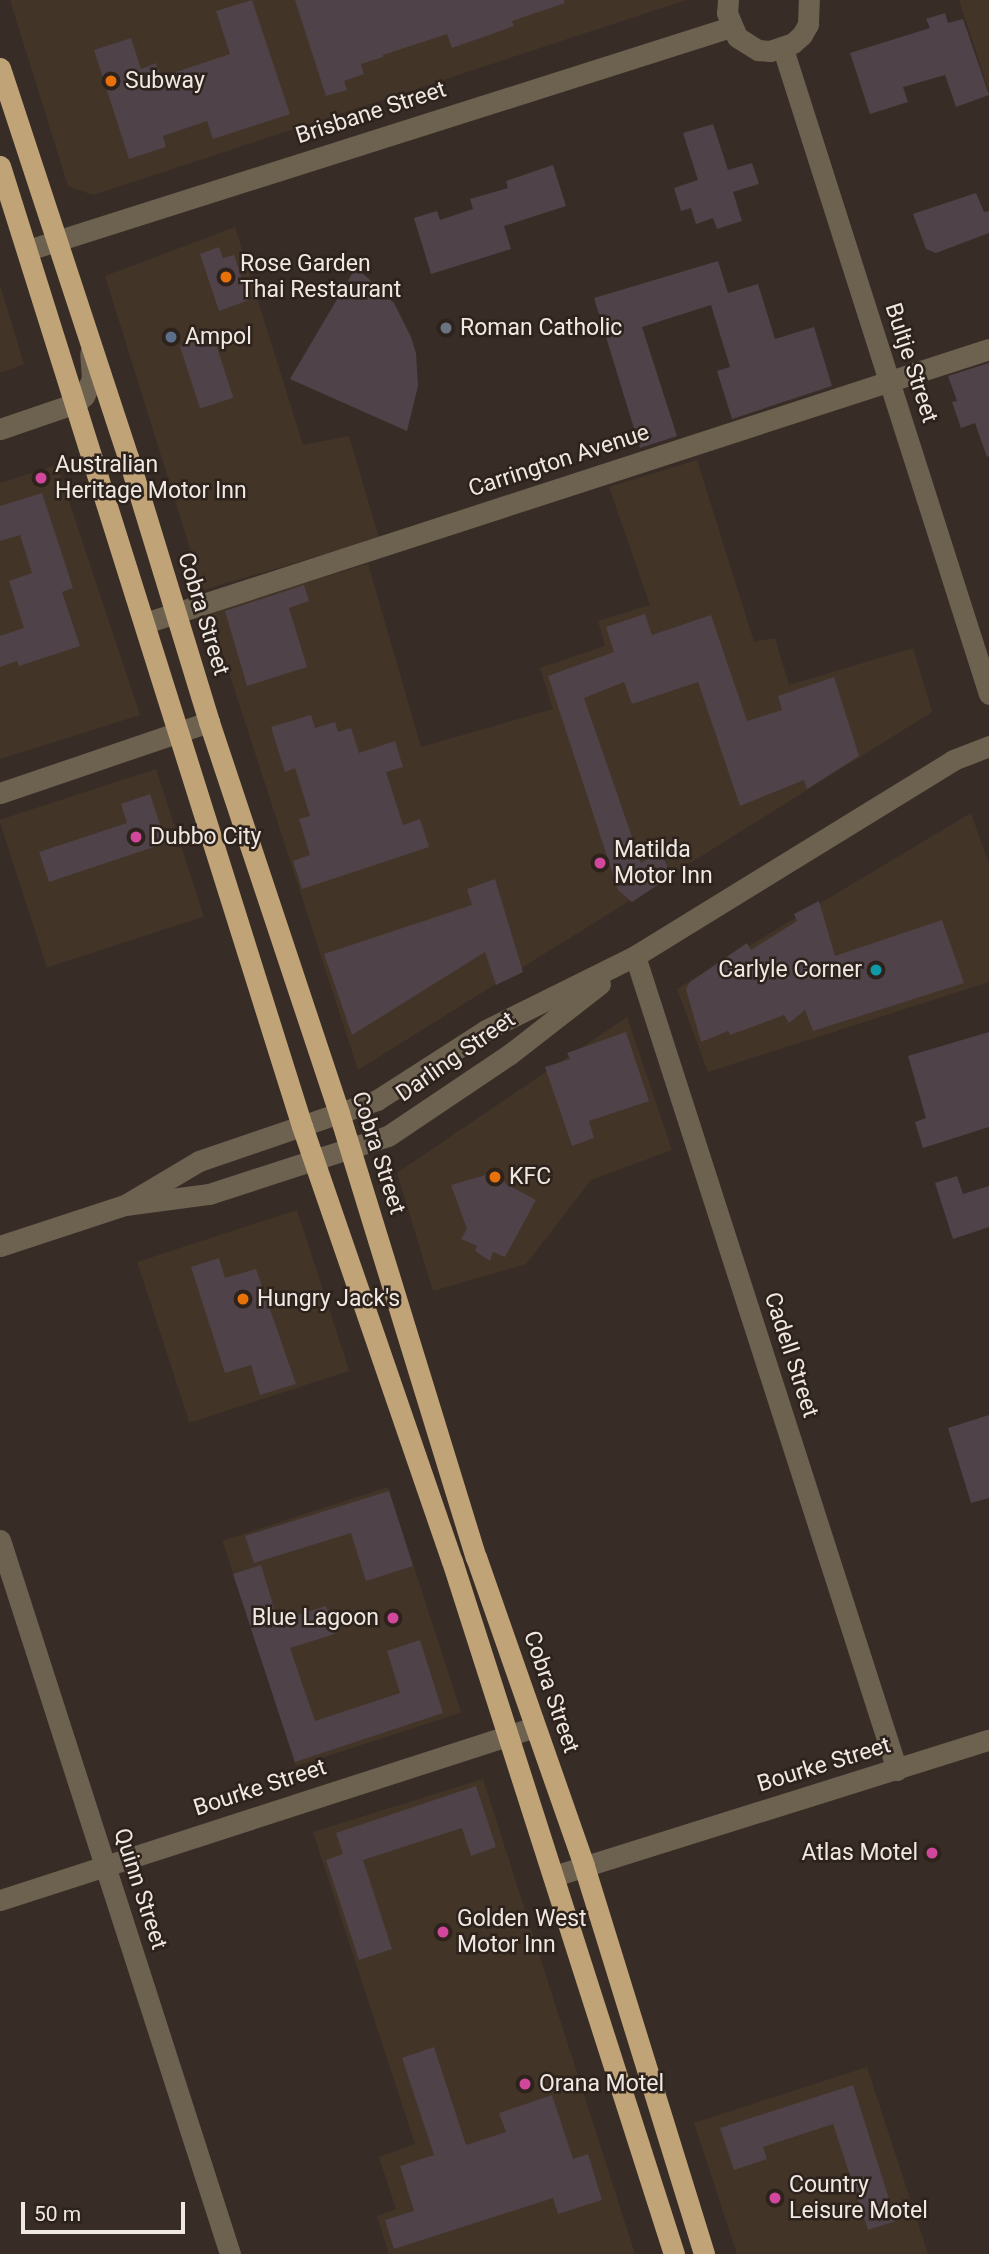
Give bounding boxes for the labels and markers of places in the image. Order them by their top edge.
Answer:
place label: Subway [125,67,205,95]
marker: Subway [103,73,119,89]
place label: Rose Garden Thai Restaurant [240,250,401,304]
marker: Rose Garden Thai Restaurant [218,269,234,285]
place label: Roman Catholic [460,314,622,342]
marker: Roman Catholic [438,320,454,336]
place label: Ampol [185,323,252,351]
marker: Ampol [163,329,179,345]
place label: Australian Heritage Motor Inn [55,451,247,505]
marker: Australian Heritage Motor Inn [33,470,49,486]
place label: Dubbo City [150,823,261,851]
marker: Dubbo City [128,829,144,845]
place label: Matilda Motor Inn [614,836,713,890]
marker: Matilda Motor Inn [592,855,608,871]
place label: Carlyle Corner [718,956,862,984]
marker: Carlyle Corner [868,962,884,978]
place label: KFC [509,1163,551,1191]
marker: KFC [487,1169,503,1185]
place label: Hungry Jack's [257,1285,400,1313]
marker: Hungry Jack's [235,1291,251,1307]
place label: Blue Lagoon [252,1604,379,1632]
marker: Blue Lagoon [385,1610,401,1626]
place label: Atlas Motel [801,1839,918,1867]
marker: Atlas Motel [924,1845,940,1861]
place label: Golden West Motor Inn [457,1905,587,1959]
marker: Golden West Motor Inn [435,1924,451,1940]
place label: Orana Motel [539,2070,664,2098]
marker: Orana Motel [517,2076,533,2092]
place label: Country Leisure Motel [789,2171,928,2225]
marker: Country Leisure Motel [767,2190,783,2206]

